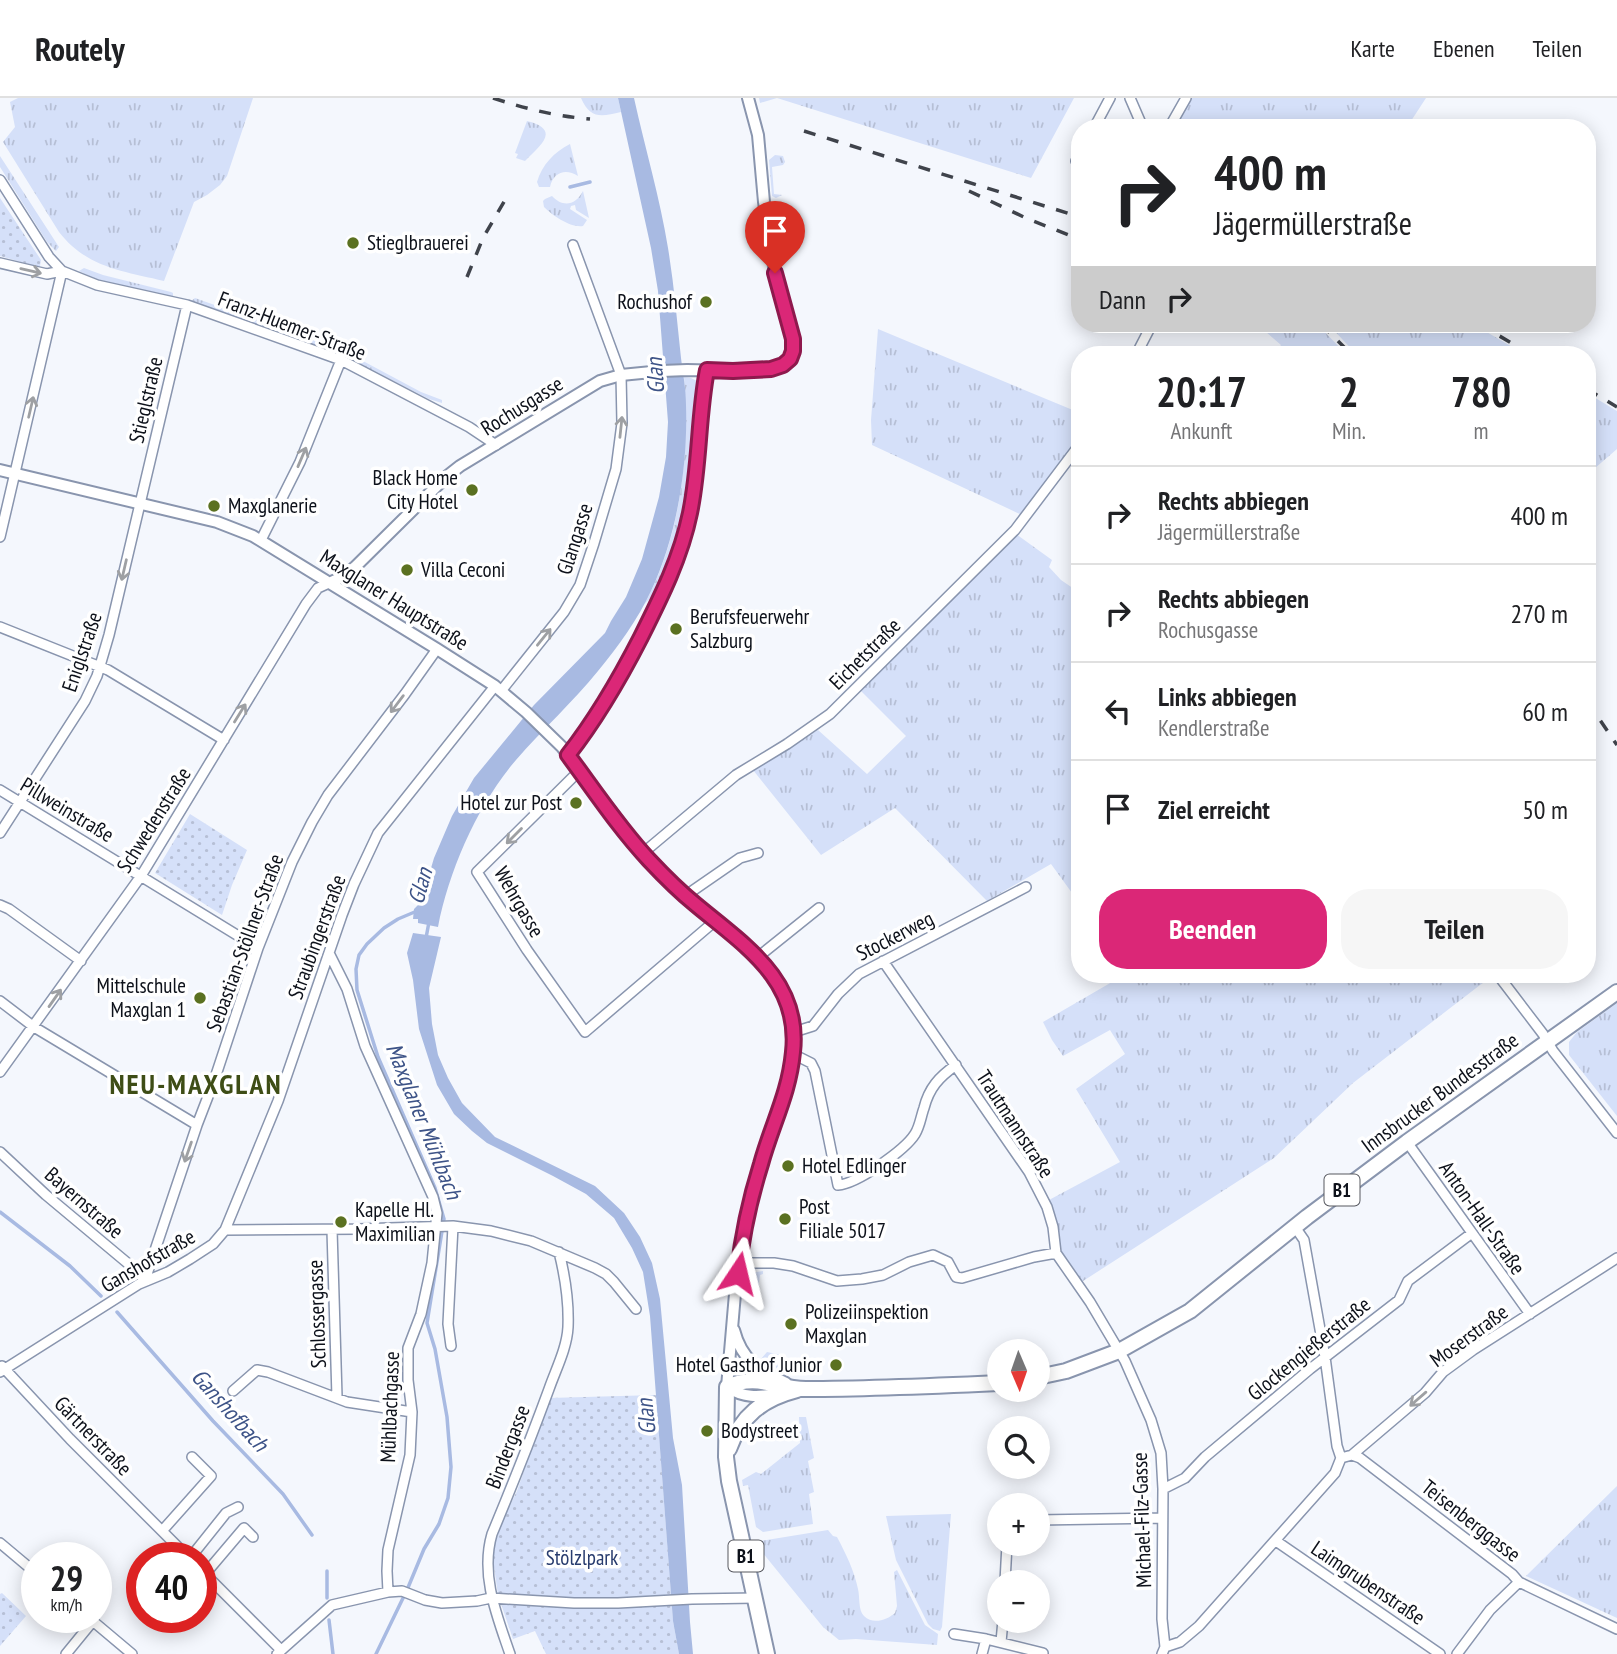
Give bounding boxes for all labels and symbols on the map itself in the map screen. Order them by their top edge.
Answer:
pin [745,201,805,273]
place label: Stieglbrauerei [367,229,469,256]
marker: Stieglbrauerei [345,235,361,251]
one-way arrow [19,264,42,278]
street label: Franz-Huemer-Straße [214,285,370,366]
place label: Rochushof [617,288,693,315]
marker: Rochushof [698,294,714,310]
street label: Stieglstraße [122,354,169,446]
water label: Glan [639,355,670,395]
street label: Rochusgasse [476,370,568,441]
one-way arrow [25,396,38,419]
one-way arrow [615,416,628,439]
one-way arrow [296,447,309,468]
place label: Black Home City Hotel [373,464,458,515]
marker: Black Home City Hotel [464,482,480,498]
place label: Maxglanerie [228,492,317,519]
marker: Maxglanerie [206,498,222,514]
street label: Glangasse [550,500,599,578]
street label: Maxglaner Hauptstraße [315,543,474,656]
place label: Villa Ceconi [420,556,505,583]
one-way arrow [117,558,130,581]
marker: Villa Ceconi [399,562,415,578]
place label: Berufsfeuerwehr Salzburg [690,603,809,654]
street label: Eniglstraße [55,608,108,695]
street label: Eichetstraße [823,612,906,695]
marker: Berufsfeuerwehr Salzburg [668,621,684,637]
one-way arrow [536,629,552,647]
one-way arrow [390,694,405,713]
one-way arrow [234,704,248,724]
street label: Schwedenstraße [110,762,197,878]
street label: Pillweinstraße [16,771,119,848]
place label: Hotel zur Post [460,789,562,816]
marker: Hotel zur Post [568,795,584,811]
one-way arrow [505,827,522,844]
street label: Sebastian-Stöllner-Straße [200,850,289,1035]
street label: Wehrgasse [488,861,550,942]
water label: Glan [401,863,439,907]
street label: Straubingerstraße [282,871,352,1003]
street label: Stockerweg [852,905,938,966]
place label: Mittelschule Maxglan 1 [97,972,186,1023]
one-way arrow [48,989,62,1008]
marker: Mittelschule Maxglan 1 [192,990,208,1006]
street label: Innsbrucker Bundesstraße [1356,1026,1524,1159]
water label: Maxglaner Mühlbach [380,1039,470,1205]
district label: NEU-MAXGLAN [109,1065,283,1102]
street label: Trautmannstraße [971,1065,1060,1183]
one-way arrow [181,1140,193,1162]
place label: Hotel Edlinger [802,1152,906,1179]
street label: Anton-Hall-Straße [1433,1156,1531,1280]
marker: Hotel Edlinger [780,1158,796,1174]
street label: Bayernstraße [39,1161,129,1244]
road number: B1 [1324,1174,1360,1206]
place label: Post Filiale 5017 [799,1193,886,1244]
place label: Kapelle Hl. Maximilian [355,1196,435,1247]
marker: Post Filiale 5017 [777,1211,793,1227]
marker: Kapelle Hl. Maximilian [333,1214,349,1230]
street label: Ganshofstraße [96,1223,200,1298]
position arrow [701,1236,775,1310]
street label: Schlossergasse [301,1259,332,1369]
street label: Glockengießerstraße [1242,1291,1376,1406]
place label: Polizeiinspektion Maxglan [805,1298,928,1349]
street label: Moserstraße [1424,1298,1513,1373]
marker: Polizeiinspektion Maxglan [783,1316,799,1332]
north arrow [987,1339,1050,1402]
street label: Mühlbachgasse [374,1351,405,1463]
place label: Hotel Gasthof Junior [676,1351,822,1378]
marker: Hotel Gasthof Junior [828,1357,844,1373]
water label: Ganshofbach [186,1362,276,1459]
street label: Gärtnerstraße [49,1390,138,1481]
one-way arrow [1409,1391,1427,1407]
water label: Glan [629,1396,662,1436]
street label: Bindergasse [479,1401,536,1493]
place label: Bodystreet [721,1417,799,1444]
marker: Bodystreet [699,1423,715,1439]
street label: Michael-Filz-Gasse [1126,1452,1157,1588]
street label: Teisenberggasse [1416,1474,1526,1568]
street label: Laimgrubenstraße [1306,1534,1431,1631]
road number: B1 [728,1540,764,1572]
speed limit sign: 40 [126,1542,217,1633]
park label: Stölzlpark [546,1544,618,1571]

